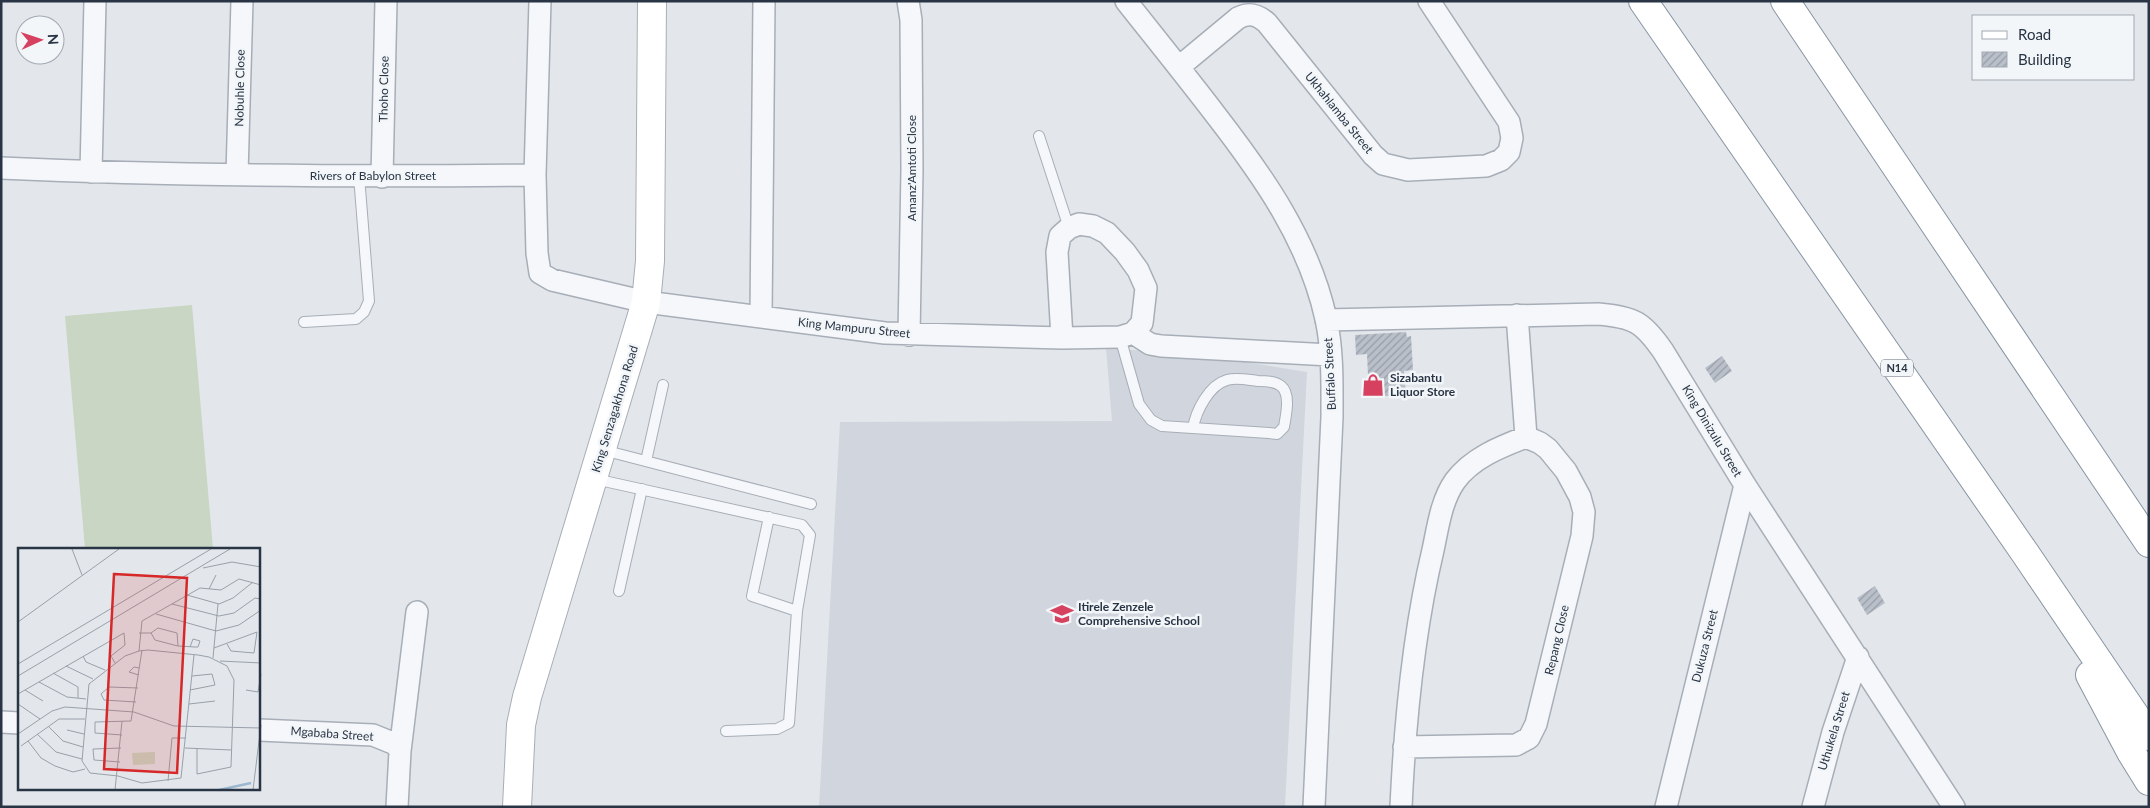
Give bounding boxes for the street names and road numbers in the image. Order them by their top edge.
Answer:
street label: Nobuhle Close [231,49,248,127]
street label: Thoho Close [375,56,392,122]
street label: Ukhahlamba Street [1302,69,1377,157]
street label: Amanz'Amtoti Close [904,115,919,221]
street label: Rivers of Babylon Street [310,168,437,183]
street label: King Mampuru Street [797,314,912,341]
street label: Buffalo Street [1320,337,1339,411]
street label: King Senzagakhona Road [588,344,641,474]
road number: N14 [1881,359,1913,376]
street label: King Dinizulu Street [1679,382,1746,480]
street label: Repang Close [1541,603,1572,676]
street label: Dukuza Street [1688,607,1721,684]
street label: Uthukela Street [1814,689,1853,772]
street label: Mgababa Street [290,723,375,744]

